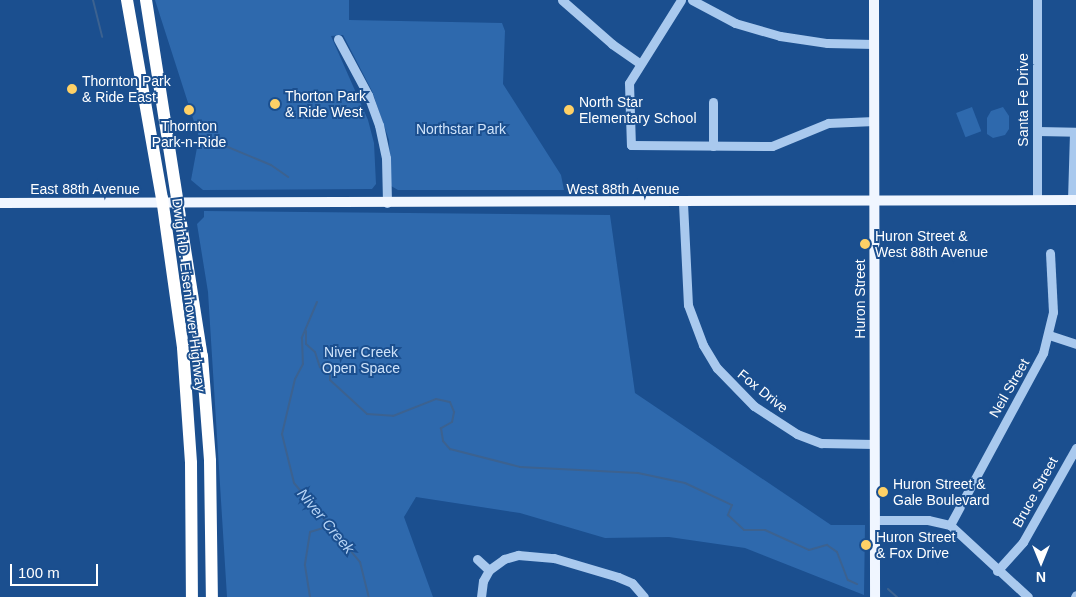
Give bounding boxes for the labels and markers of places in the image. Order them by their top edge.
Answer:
place label: Thornton Park & Ride East [82,73,171,105]
marker: Thornton Park & Ride East [66,83,78,95]
place label: Thorton Park & Ride West [285,88,366,120]
place label: North Star Elementary School [579,94,697,126]
marker: Thorton Park & Ride West [269,98,281,110]
marker: Thornton Park-n-Ride [183,104,195,116]
marker: North Star Elementary School [563,104,575,116]
place label: Thornton Park-n-Ride [152,118,226,150]
place label: Huron Street & West 88th Avenue [875,228,989,260]
marker: Huron Street & West 88th Avenue [859,238,871,250]
place label: Huron Street & Gale Boulevard [893,476,990,508]
marker: Huron Street & Gale Boulevard [877,486,889,498]
place label: Huron Street & Fox Drive [876,529,955,562]
marker: Huron Street & Fox Drive [860,539,872,551]

